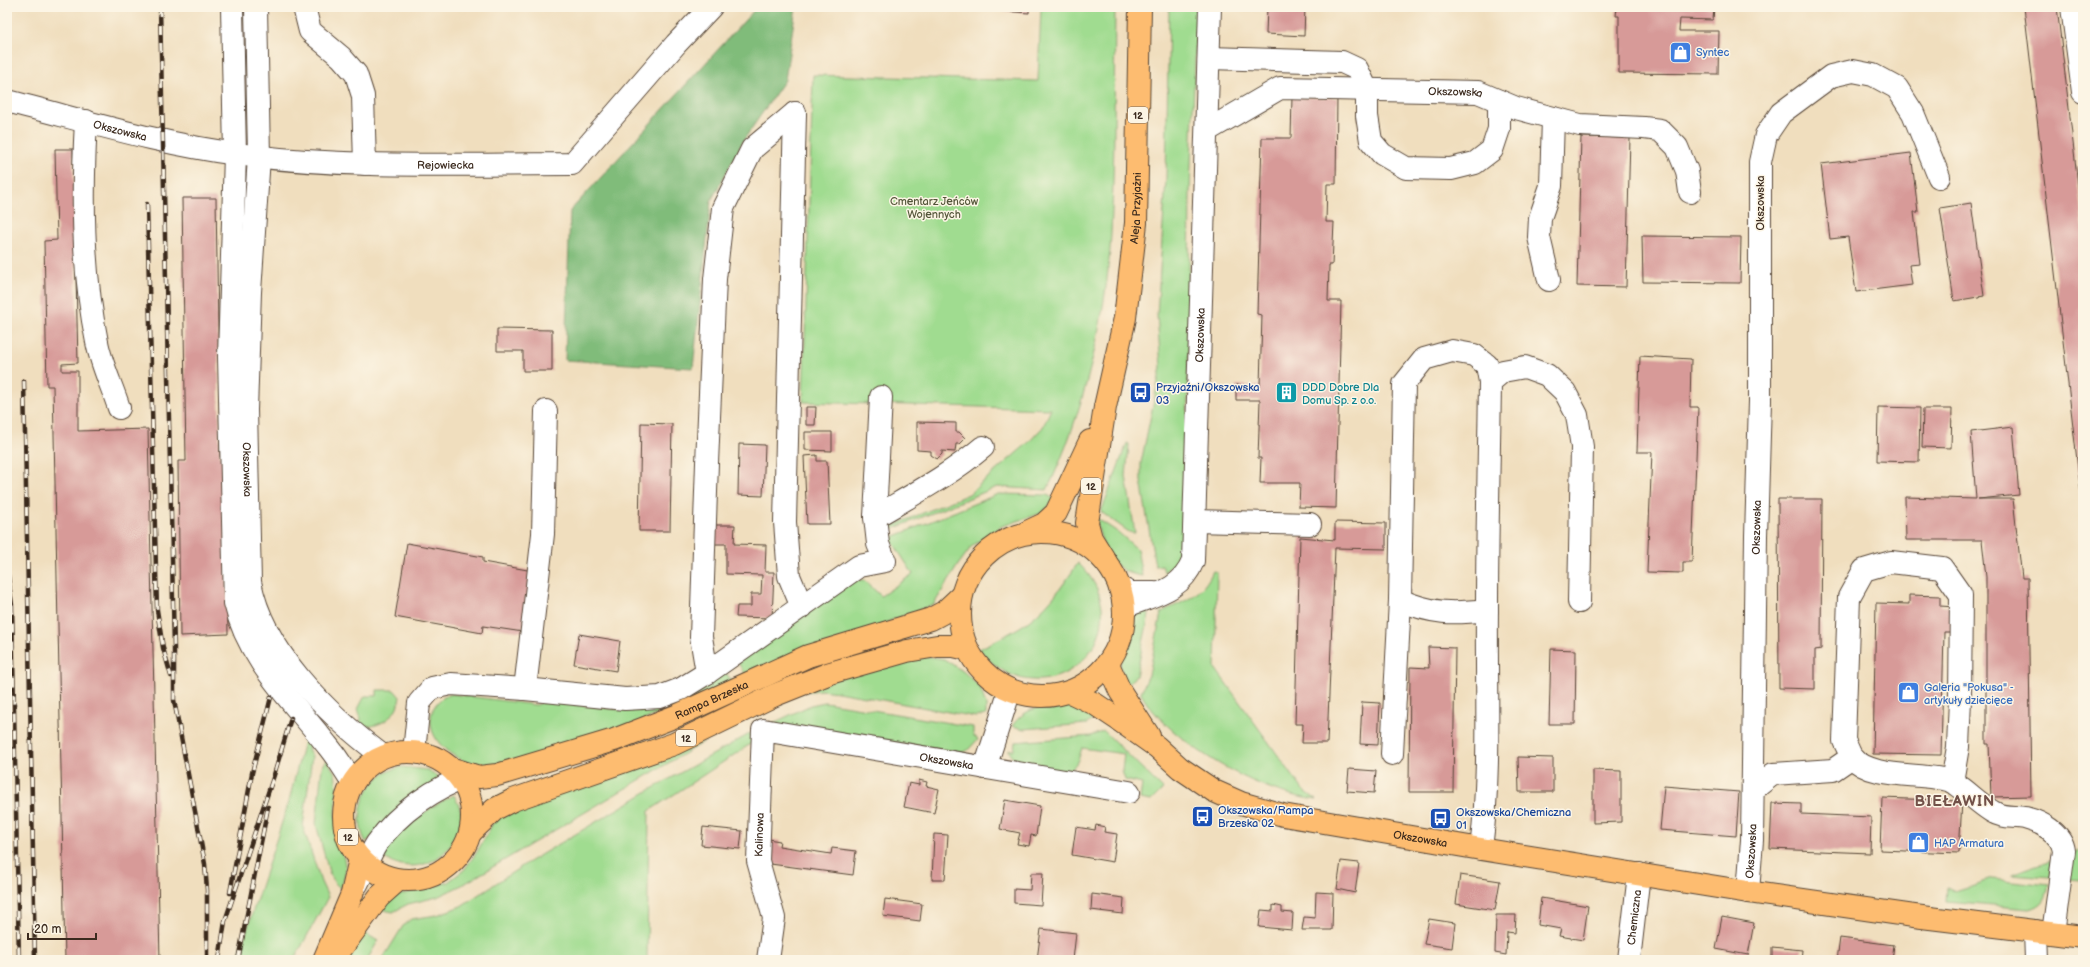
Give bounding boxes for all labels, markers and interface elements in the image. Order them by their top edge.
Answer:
shop icon: Syntec [1667,39,1693,65]
place label: Syntec [1696,46,1729,59]
street label: Okszowska [1428,85,1485,100]
road number: 12 [1128,107,1148,123]
street label: Okszowska [92,118,148,144]
street label: Rejowiecka [417,159,474,172]
street label: Aleja Przyjaźni [1128,172,1144,244]
street label: Okszowska [1754,176,1767,230]
park label: Cmentarz Jeńców Wojennych [890,195,979,221]
street label: Okszowska [1193,307,1208,363]
bus stop icon: Przyjaźni/Okszowska 03 [1128,380,1154,406]
building icon: DDD Dobre Dla Domu Sp. z o.o. [1274,380,1300,406]
place label: Przyjaźni/Okszowska 03 [1156,381,1260,407]
place label: DDD Dobre Dla Domu Sp. z o.o. [1302,381,1379,407]
street label: Okszowska [240,442,254,497]
road number: 12 [1081,478,1101,494]
street label: Okszowska [1750,500,1764,555]
street label: Rampa Brzeska [673,678,750,723]
shop icon: Galeria "Pokusa" - artykuły dziecięce [1896,680,1922,706]
place label: Galeria "Pokusa" - artykuły dziecięce [1924,681,2014,707]
road number: 12 [676,730,696,746]
street label: Okszowska [918,751,975,773]
district label: BIEŁAWIN [1915,792,1995,811]
bus stop icon: Okszowska/Rampa Brzeska 02 [1189,803,1215,829]
place label: Okszowska/Rampa Brzeska 02 [1218,804,1314,830]
bus stop icon: Okszowska/Chemiczna 01 [1427,805,1453,831]
place label: Okszowska/Chemiczna 01 [1456,806,1571,832]
street label: Kalinowa [752,812,767,857]
street label: Okszowska [1743,824,1759,879]
street label: Okszowska [1392,828,1448,850]
road number: 12 [338,829,358,845]
shop icon: HAP Armatura [1906,830,1932,856]
place label: HAP Armatura [1934,837,2004,850]
street label: Chemiczna [1625,889,1644,946]
scale bar [28,915,96,941]
text: 20 m [34,922,61,937]

